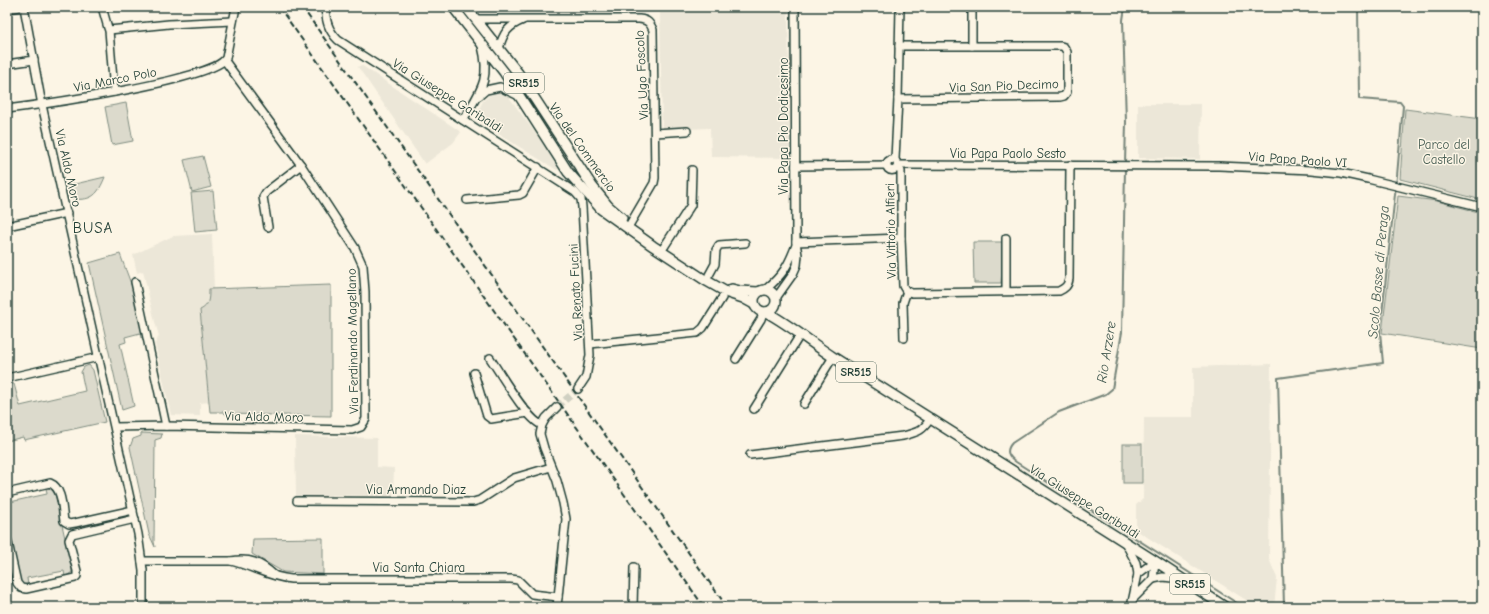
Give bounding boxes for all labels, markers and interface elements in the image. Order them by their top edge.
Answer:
street label: Via Ugo Foscolo [632,30,651,120]
street label: Via Giuseppe Garibaldi [390,55,506,135]
street label: Via Papa Pio Dodicesimo [776,57,791,195]
street label: Via Marco Polo [72,64,158,95]
road number: SR515 [504,73,544,93]
street label: Via San Pio Decimo [949,76,1059,95]
street label: Via del Commercio [546,100,619,195]
street label: Via Aldo Moro [52,128,85,208]
park label: Parco del Castello [1418,137,1470,167]
street label: Via Papa Paolo Sesto [950,146,1066,161]
street label: Via Papa Paolo VI [1248,149,1348,170]
street label: Via Vittorio Alfieri [882,183,899,279]
water label: Scolo Basse di Peraga [1364,205,1393,339]
district label: BUSA [73,219,113,237]
street label: Via Renato Fucini [565,243,586,341]
street label: Via Ferdinando Magellano [344,268,361,414]
water label: Rio Arzere [1093,320,1120,384]
road number: SR515 [836,362,876,382]
street label: Via Aldo Moro [224,408,304,425]
street label: Via Giuseppe Garibaldi [1027,461,1143,541]
street label: Via Armando Diaz [366,482,466,497]
street label: Via Santa Chiara [373,560,465,575]
road number: SR515 [1170,574,1210,594]

